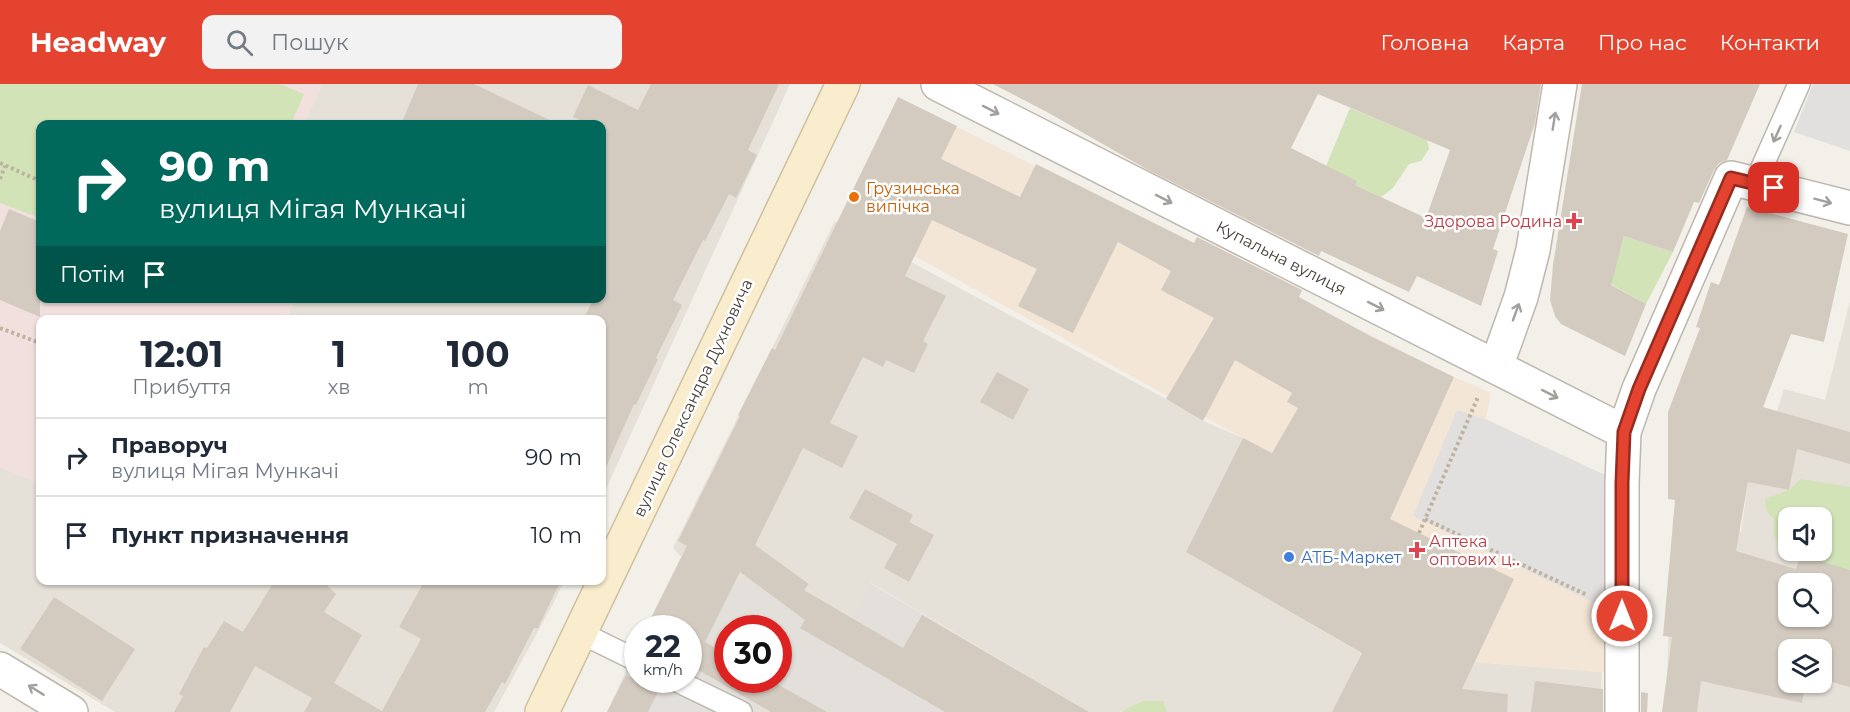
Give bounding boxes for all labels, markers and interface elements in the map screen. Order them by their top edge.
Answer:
search box [202,15,622,69]
text: Headway [30,25,166,59]
icon: search [223,26,256,59]
text: Пошук [271,29,349,56]
text: Головна [1381,30,1469,55]
text: Карта [1502,30,1565,55]
text: Про нас [1598,30,1687,55]
text: Контакти [1720,30,1820,55]
one-way arrow [981,105,999,117]
one-way arrow [1549,112,1560,132]
one-way arrow [1771,124,1783,142]
text: 90 m [159,140,270,192]
icon: right [60,144,138,222]
pin [1748,162,1799,213]
icon: arrive [1757,171,1790,204]
place label: Грузинська випічка [866,179,960,216]
marker: Грузинська випічка [847,190,861,204]
text: вулиця Мігая Мункачі [159,192,467,225]
one-way arrow [1155,194,1173,205]
one-way arrow [1813,196,1832,208]
place label: Здорова Родина [1424,212,1562,231]
marker: Здорова Родина [1567,214,1581,228]
street label: Купальна вулиця [1213,217,1349,299]
icon: arrive [138,258,171,291]
text: Потім [60,261,126,288]
street label: вулиця Олександра Духновича [629,276,757,520]
one-way arrow [1366,301,1384,312]
one-way arrow [1511,303,1522,322]
text: 12:01 [140,332,223,376]
text: 1 [332,332,346,376]
text: 100 [447,332,510,376]
text: Прибуття [132,375,231,399]
text: хв [328,375,350,399]
text: m [468,375,489,399]
one-way arrow [1540,389,1558,401]
text: Праворуч [111,432,228,459]
icon: right [60,441,93,474]
text: 90 m [525,444,582,471]
text: вулиця Мігая Мункачі [111,459,339,483]
map controls [1778,507,1832,693]
button: sound [1778,507,1832,561]
icon: arrive [60,519,93,552]
text: Пункт призначення [111,522,349,549]
text: 10 m [530,522,582,549]
place label: Аптека оптових ц‥ [1429,532,1520,569]
marker: Аптека оптових ц‥ [1410,543,1424,557]
place label: АТБ-Маркет [1301,548,1402,567]
marker: АТБ-Маркет [1282,550,1296,564]
button: search [1778,573,1832,627]
position arrow [1590,584,1654,648]
speed limit sign: 30 [714,615,792,693]
text: 22 [645,628,681,665]
button: layers [1778,639,1832,693]
text: km/h [643,660,683,679]
one-way arrow [28,684,45,696]

